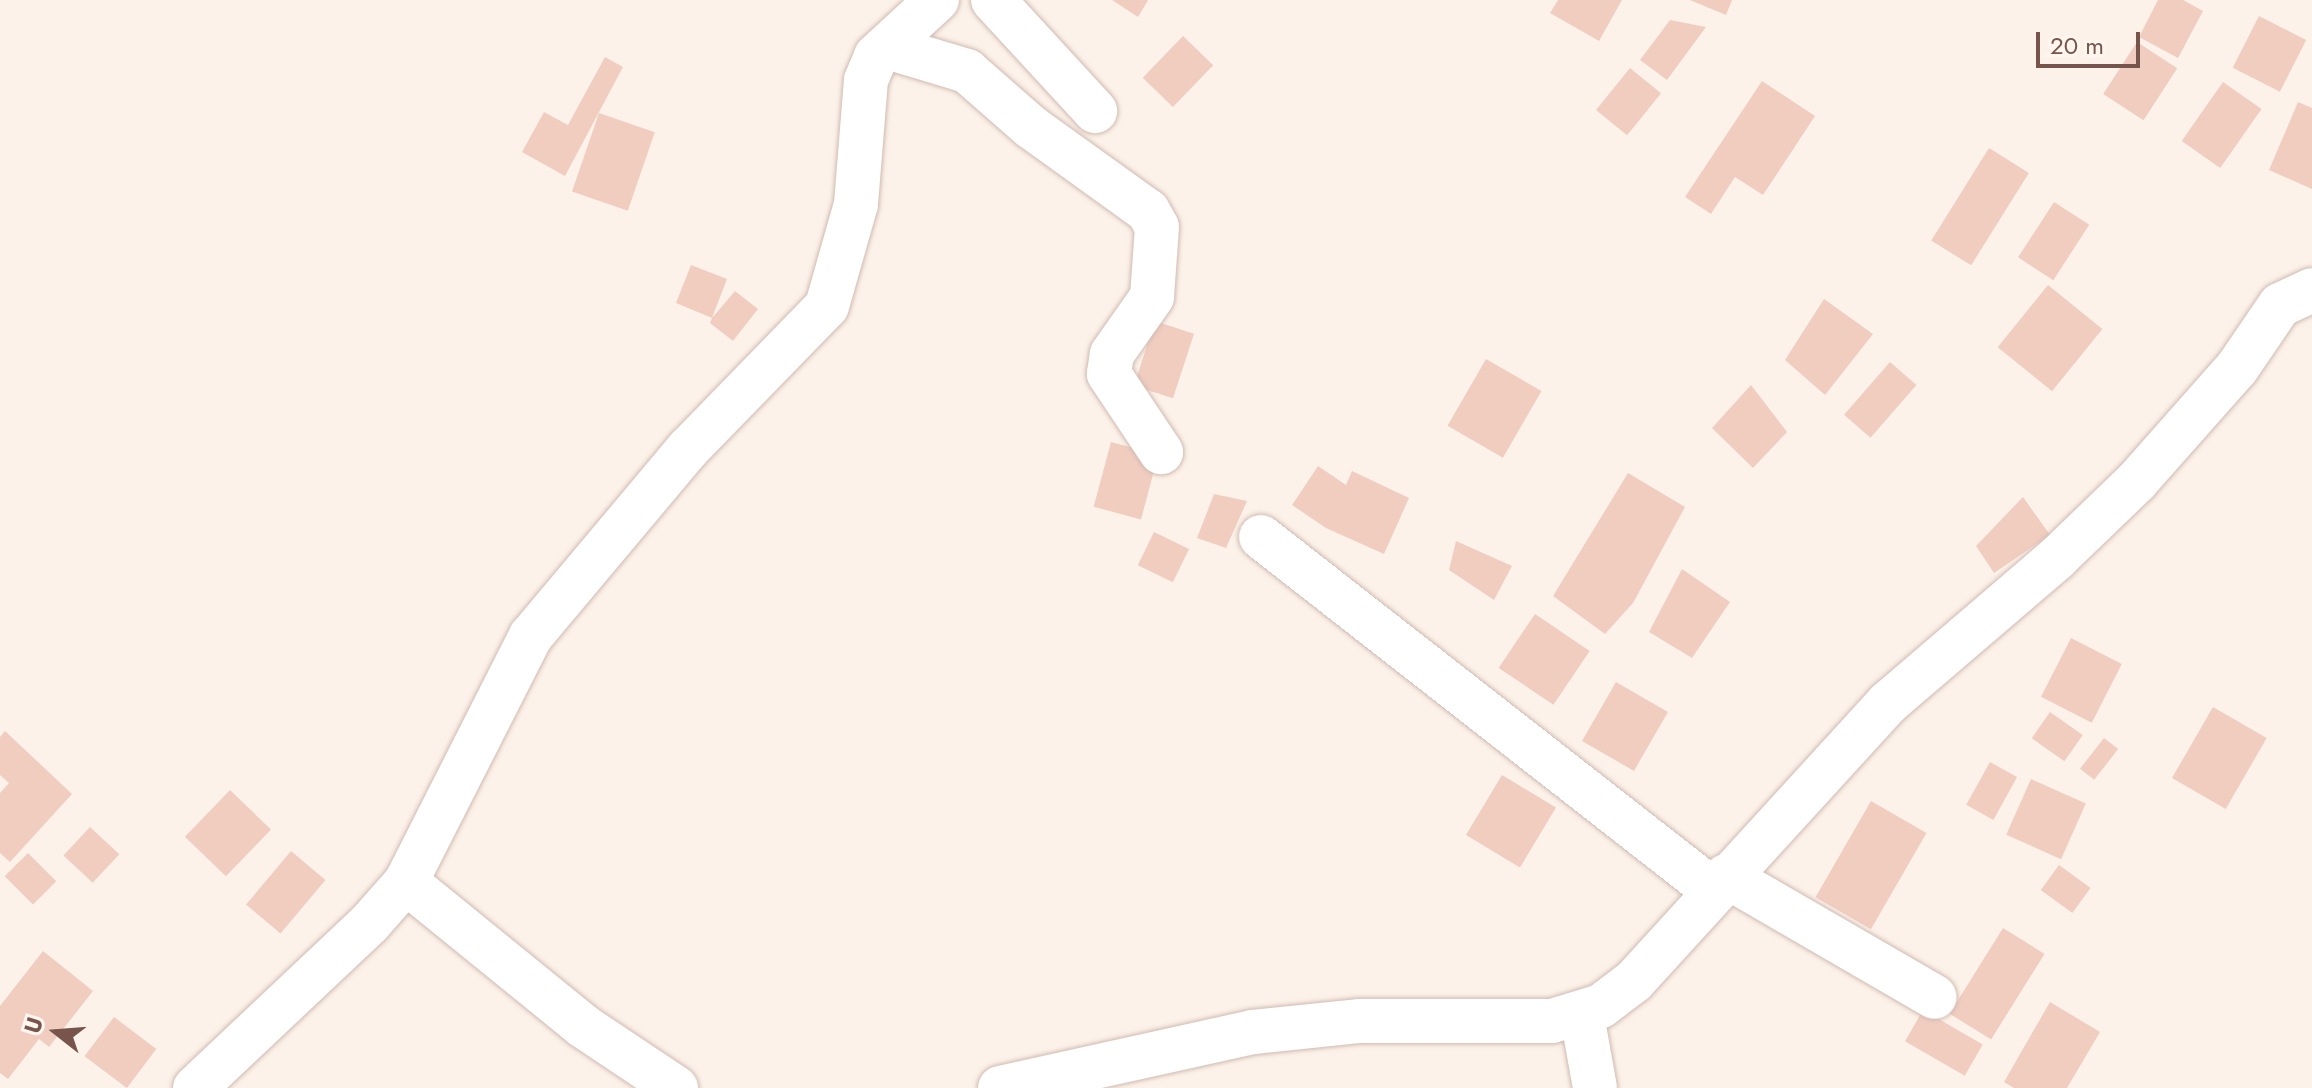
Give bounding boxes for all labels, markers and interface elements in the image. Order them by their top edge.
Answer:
scale bar [2040,16,2144,66]
text: 20 m [2050,28,2104,63]
north arrow [16,992,96,1072]
text: U [15,1013,51,1037]

